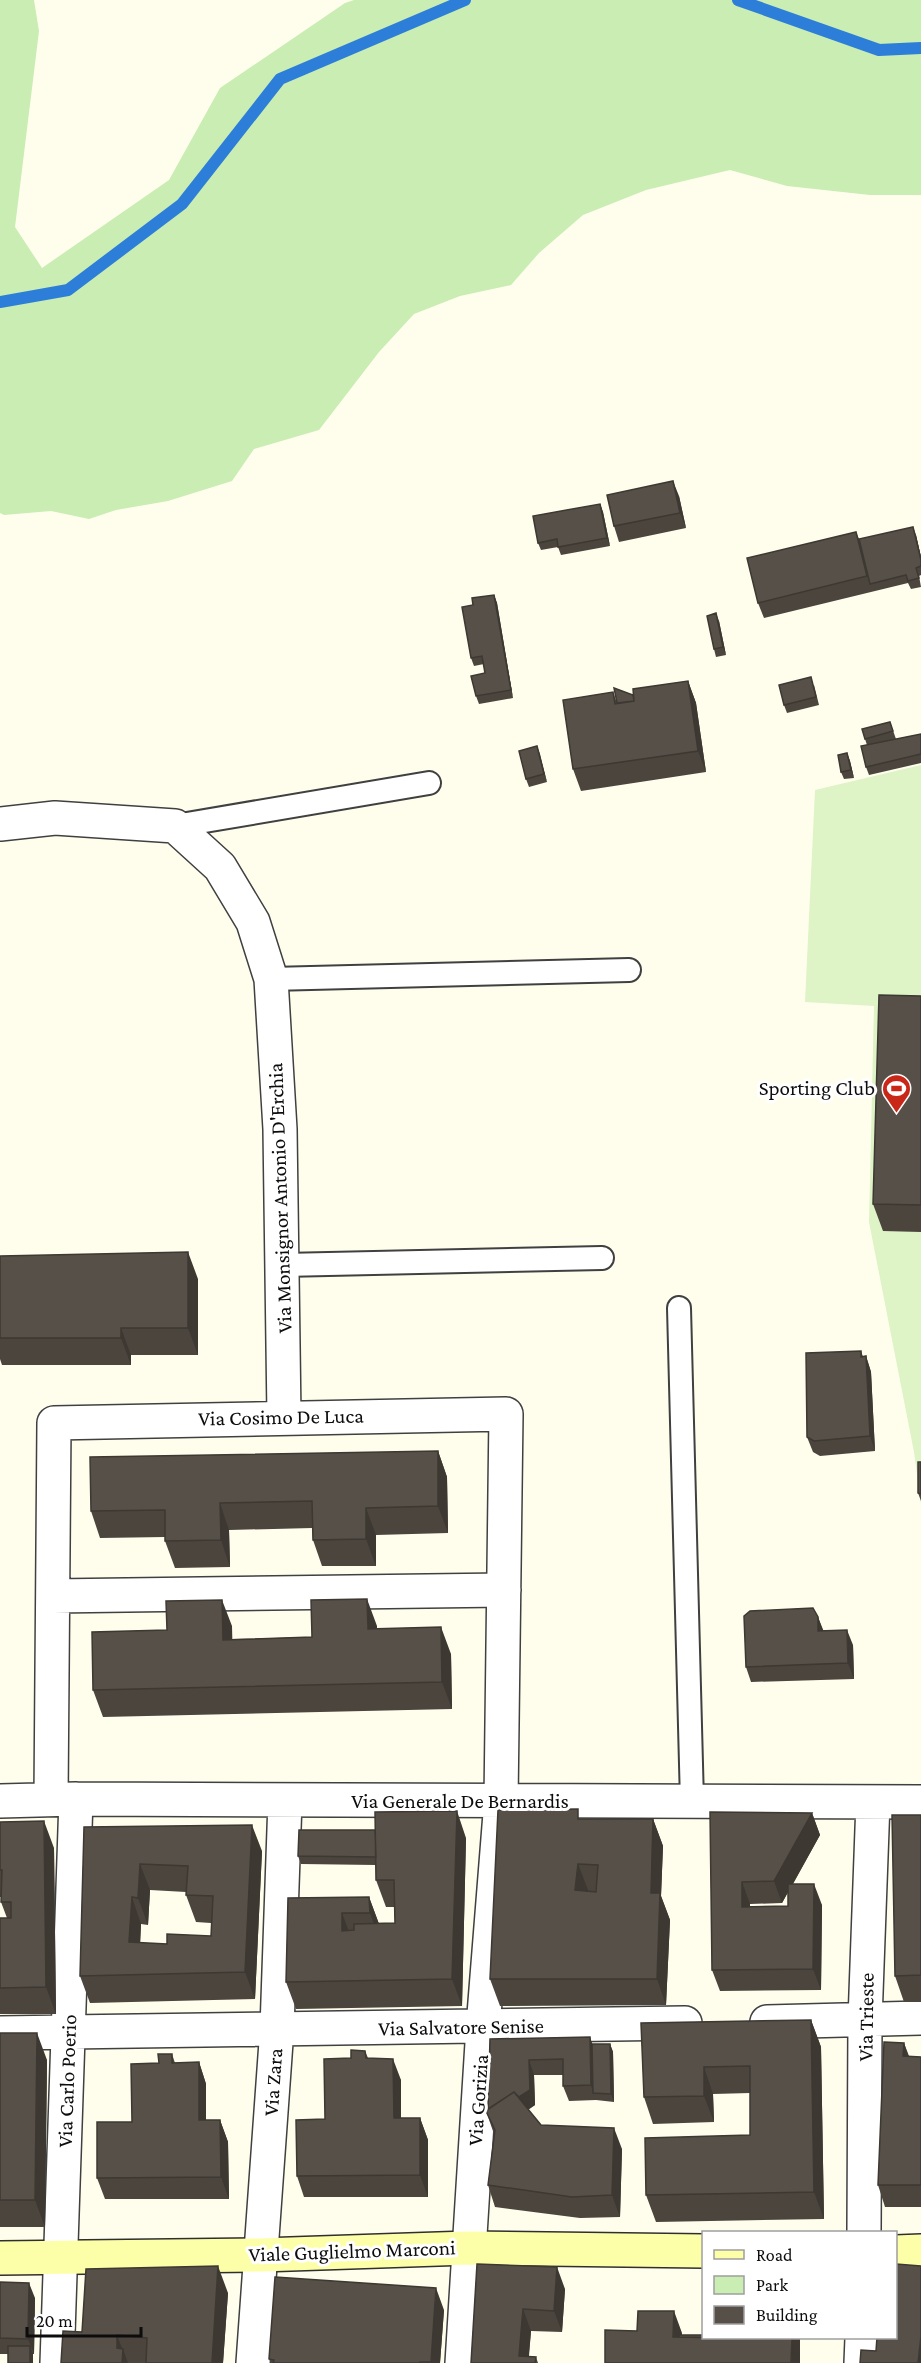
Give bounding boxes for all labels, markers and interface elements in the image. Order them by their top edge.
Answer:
street label: Via Monsignor Antonio D'Erchia [263,1062,297,1334]
sports icon: Sporting Club [880,1072,912,1114]
place label: Sporting Club [759,1076,875,1100]
street label: Via Cosimo De Luca [198,1404,364,1430]
street label: Via Generale De Bernardis [351,1789,569,1813]
street label: Via Trieste [853,1972,879,2062]
street label: Via Carlo Poerio [53,2014,81,2148]
street label: Via Salvatore Senise [378,2014,544,2040]
street label: Via Zara [259,2047,287,2117]
street label: Via Gorizia [463,2053,493,2147]
legend [702,2231,897,2339]
street label: Viale Guglielmo Marconi [248,2235,456,2267]
text: Road [756,2245,793,2265]
text: Park [756,2275,788,2295]
scale bar [27,2300,141,2338]
text: Building [756,2305,818,2325]
text: 20 m [36,2311,73,2331]

